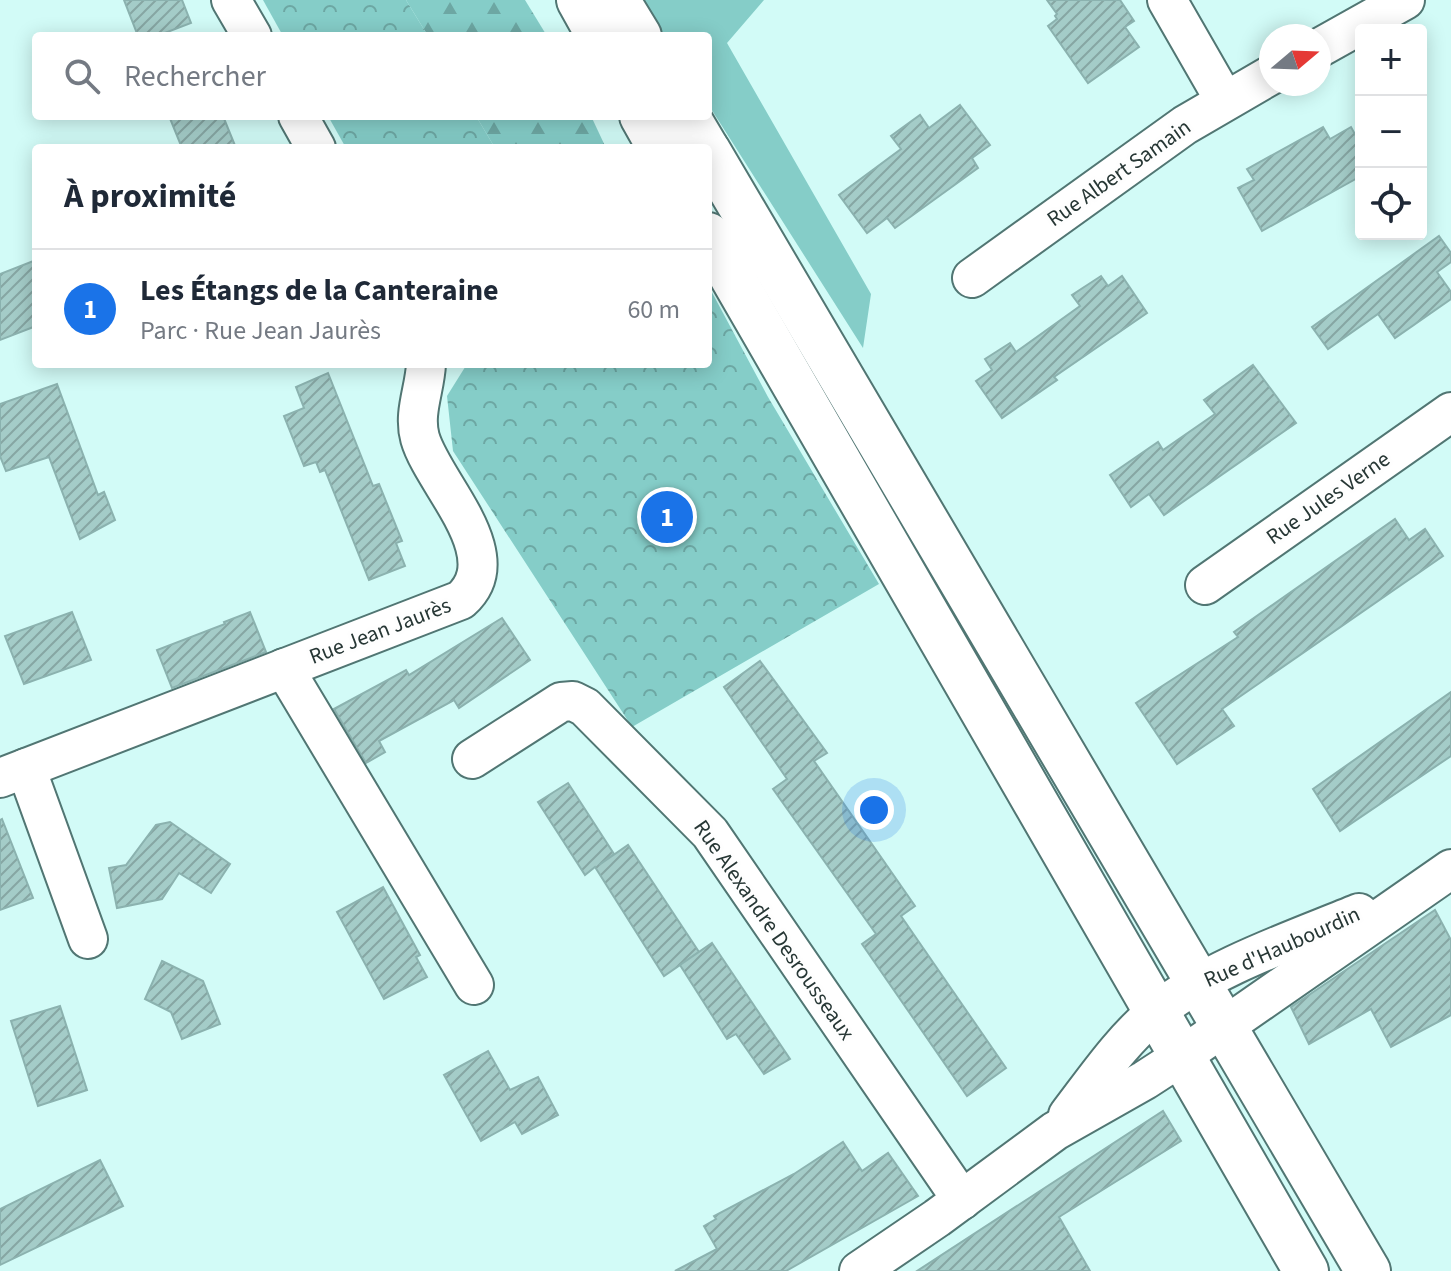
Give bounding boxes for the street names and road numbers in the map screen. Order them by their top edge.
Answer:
street label: Rue Albert Samain [1040,111,1198,235]
street label: Rue Jules Verne [1259,443,1397,553]
street label: Rue Jean Jaurès [304,589,456,673]
street label: Rue Alexandre Desrousseaux [686,813,863,1047]
street label: Rue d'Haubourdin [1199,898,1365,996]

